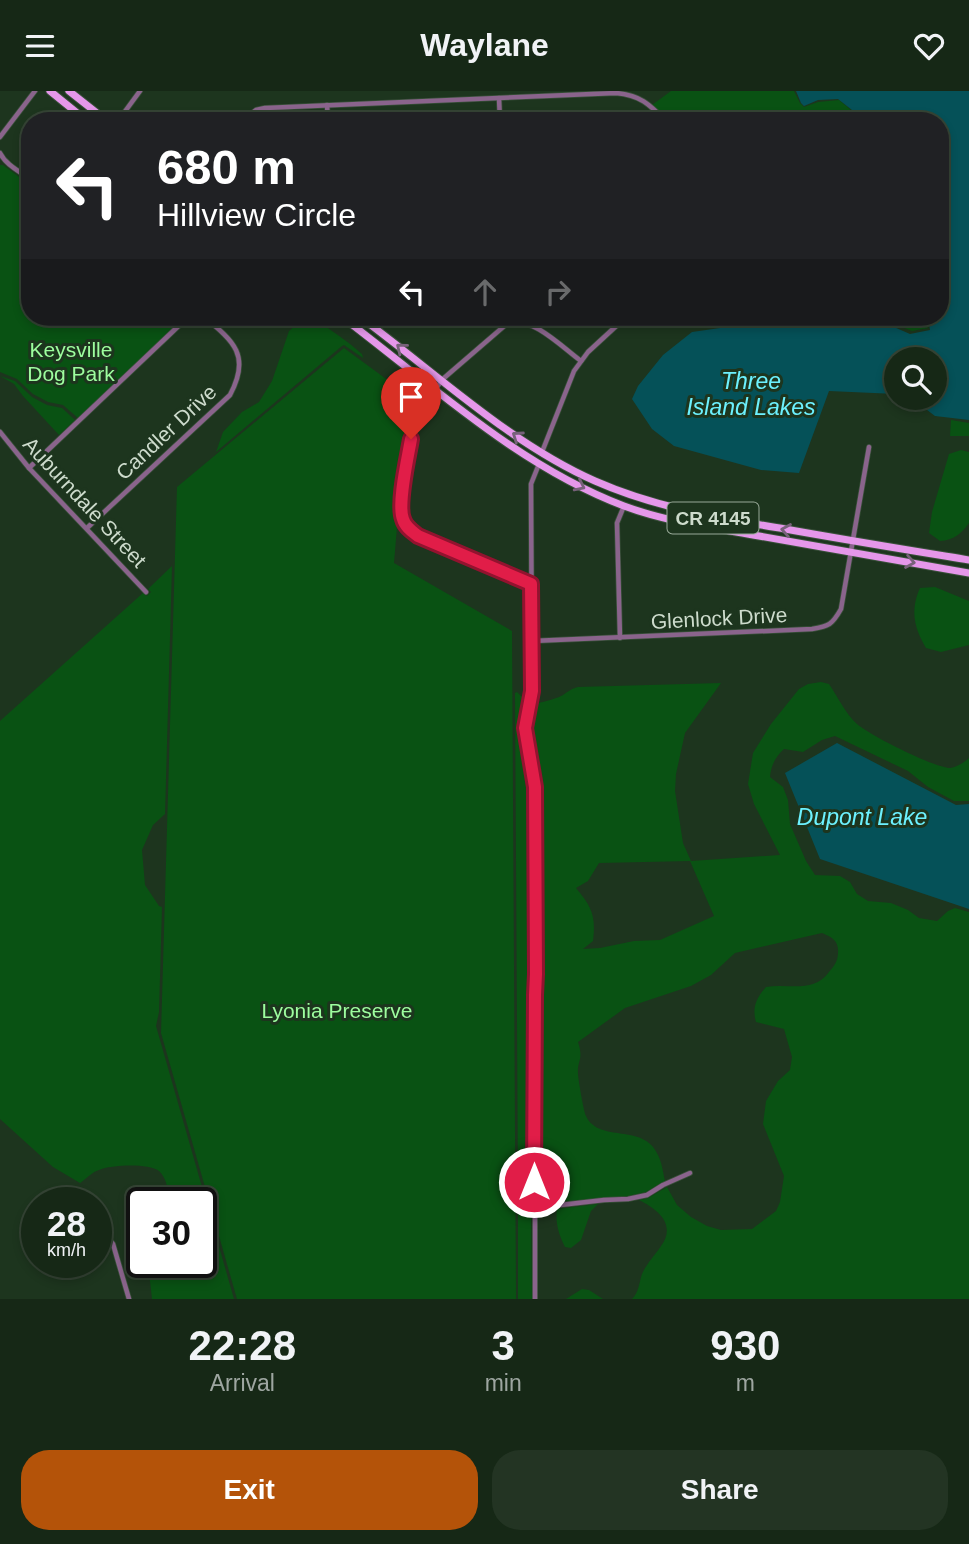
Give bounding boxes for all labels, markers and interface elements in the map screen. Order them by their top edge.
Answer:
icon: menu [21,27,59,65]
text: Waylane [420,27,549,63]
icon: heart [910,27,948,65]
icon: left [42,140,133,231]
text: 680 m [157,140,296,194]
text: Hillview Circle [157,197,356,233]
icon: left [393,273,431,311]
icon: ahead [466,273,504,311]
icon: right [539,273,577,311]
park label: Keysville Dog Park [27,338,115,385]
one-way arrow [397,344,410,356]
map controls [884,347,947,410]
button: search [884,347,947,410]
pin [381,367,441,439]
water label: Three Island Lakes [686,368,816,420]
icon: arrive [392,378,430,416]
street label: Candler Drive [111,380,221,484]
street label: Auburndale Street [19,432,151,572]
one-way arrow [512,432,525,444]
one-way arrow [573,478,585,492]
road number: CR 4145 [668,503,758,533]
one-way arrow [780,523,792,538]
one-way arrow [904,554,916,569]
street label: Glenlock Drive [650,603,788,633]
water label: Dupont Lake [797,804,927,830]
park label: Lyonia Preserve [262,999,412,1022]
position arrow [497,1145,571,1219]
speed limit sign: 30 [126,1187,217,1278]
text: 28 [47,1204,86,1243]
text: km/h [47,1240,86,1260]
text: 22:28 [189,1322,296,1369]
text: 3 [491,1322,515,1369]
text: 930 [710,1322,780,1369]
text: Arrival [210,1370,275,1396]
text: min [485,1370,522,1396]
text: m [736,1370,755,1396]
button: Exit [21,1450,478,1530]
button: Share [492,1450,948,1530]

